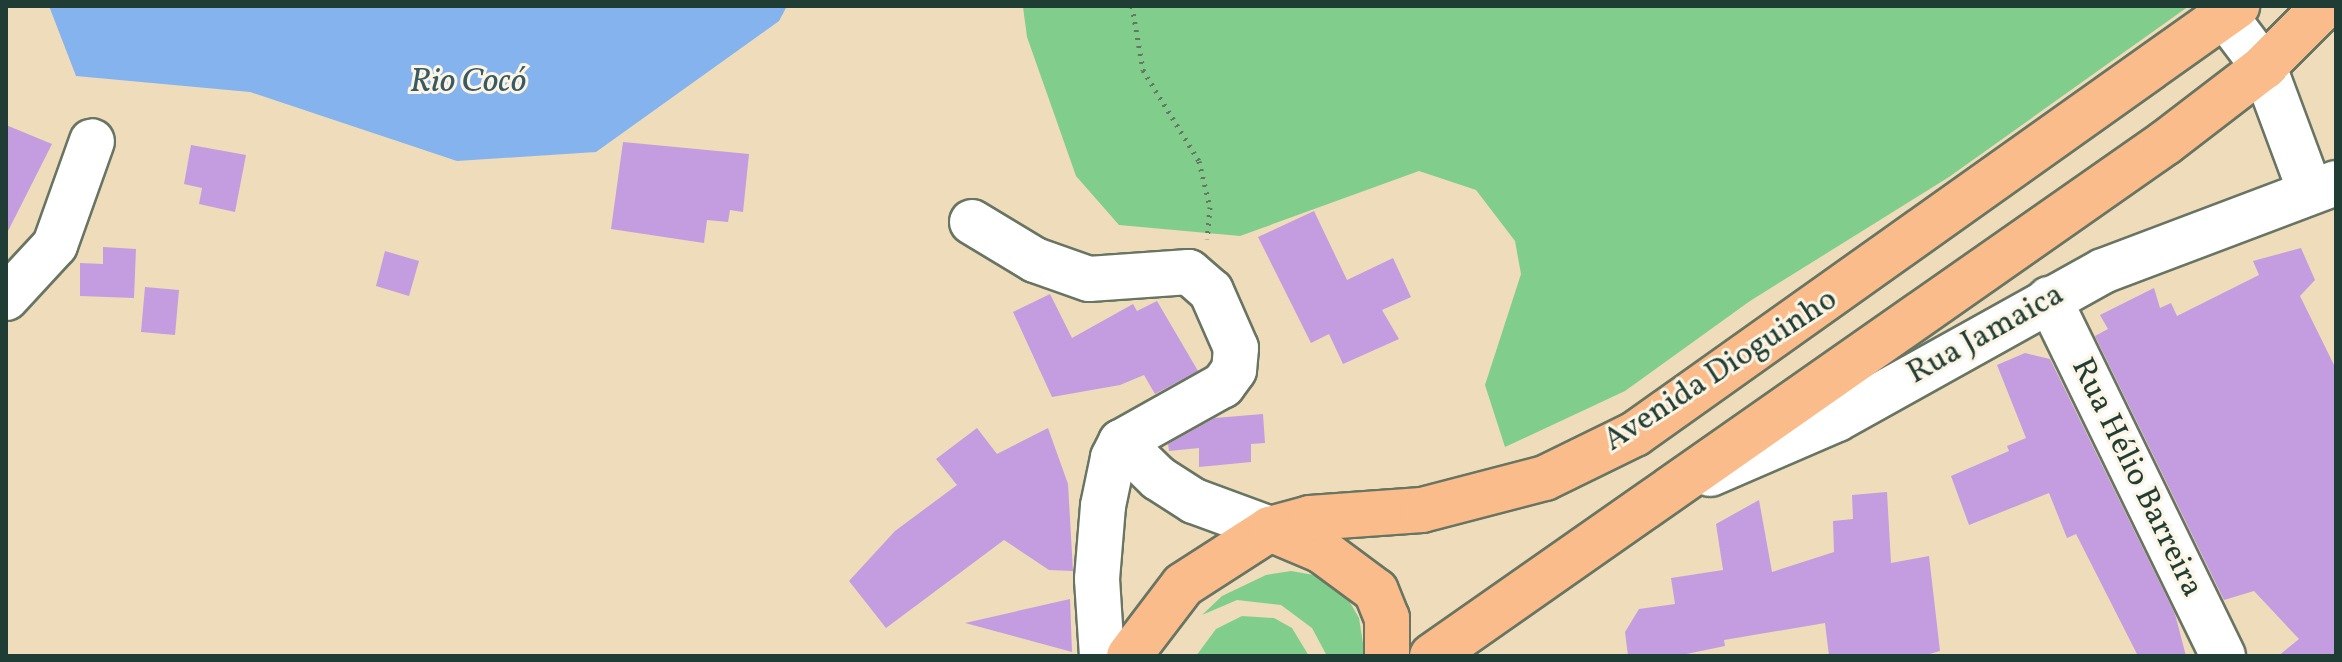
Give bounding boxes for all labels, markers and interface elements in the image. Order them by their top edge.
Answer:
water label: Rio Cocó [410,63,526,103]
street label: Rua Jamaica [1901,276,2071,394]
street label: Avenida Dioguinho [1597,281,1845,461]
street label: Rua Hélio Barreira [2062,352,2210,604]

